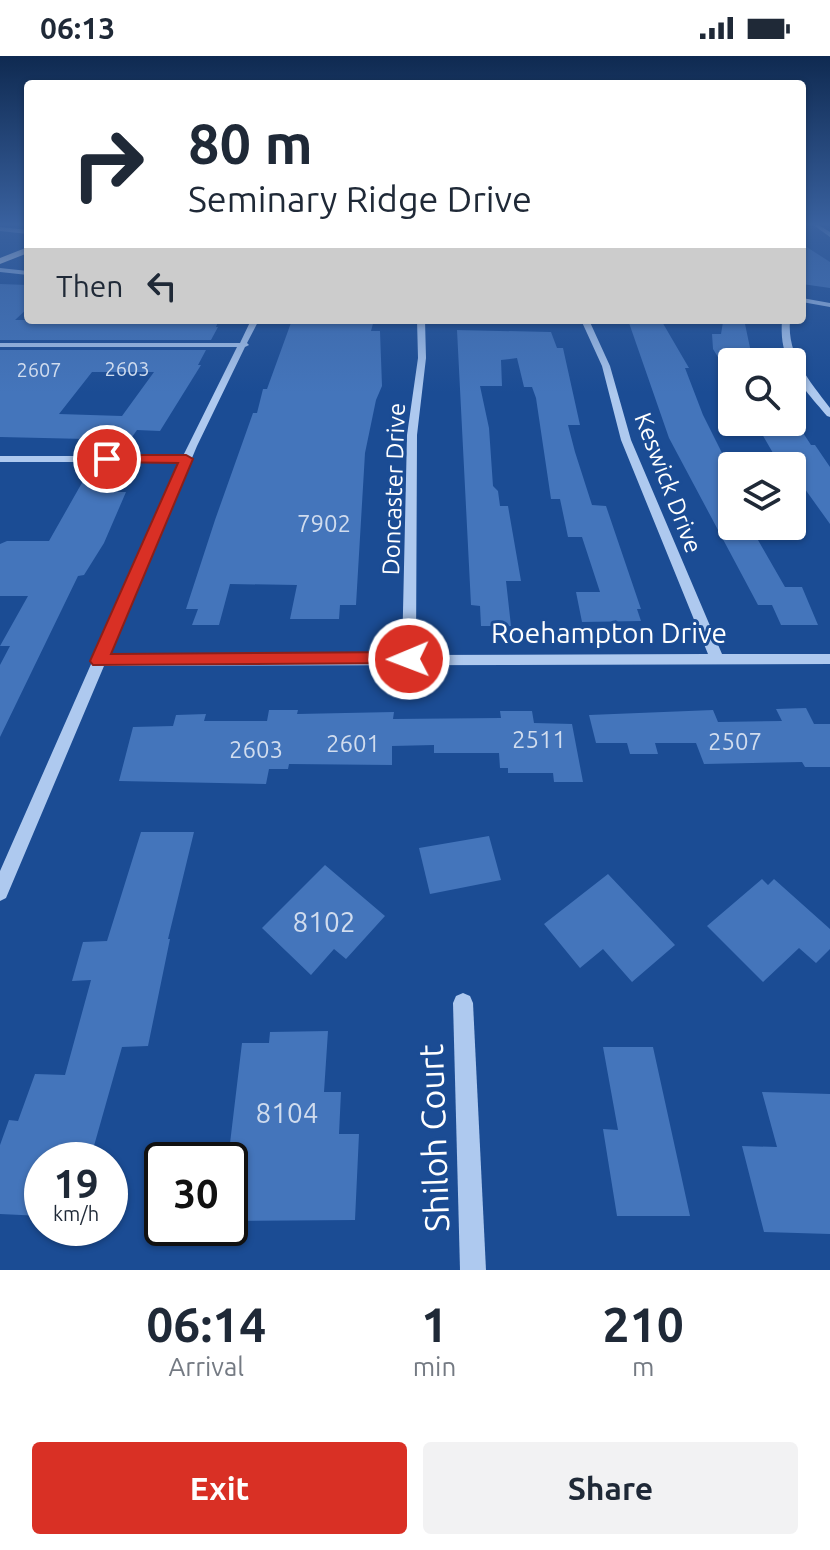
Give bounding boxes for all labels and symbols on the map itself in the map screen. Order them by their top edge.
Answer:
house number: 2603 [104,357,150,380]
house number: 2607 [16,358,62,381]
street label: Doncaster Drive [377,402,410,576]
street label: Keswick Drive [629,409,708,557]
pin [73,425,141,493]
house number: 7902 [297,510,351,537]
position arrow [367,617,451,701]
street label: Roehampton Drive [491,617,727,648]
house number: 2511 [512,726,566,753]
house number: 2507 [708,728,762,755]
house number: 2601 [326,730,380,757]
house number: 2603 [229,736,283,763]
house number: 8102 [292,906,356,937]
street label: Shiloh Court [411,1043,455,1233]
house number: 8104 [255,1097,319,1128]
speed limit sign: 30 [144,1142,248,1246]

